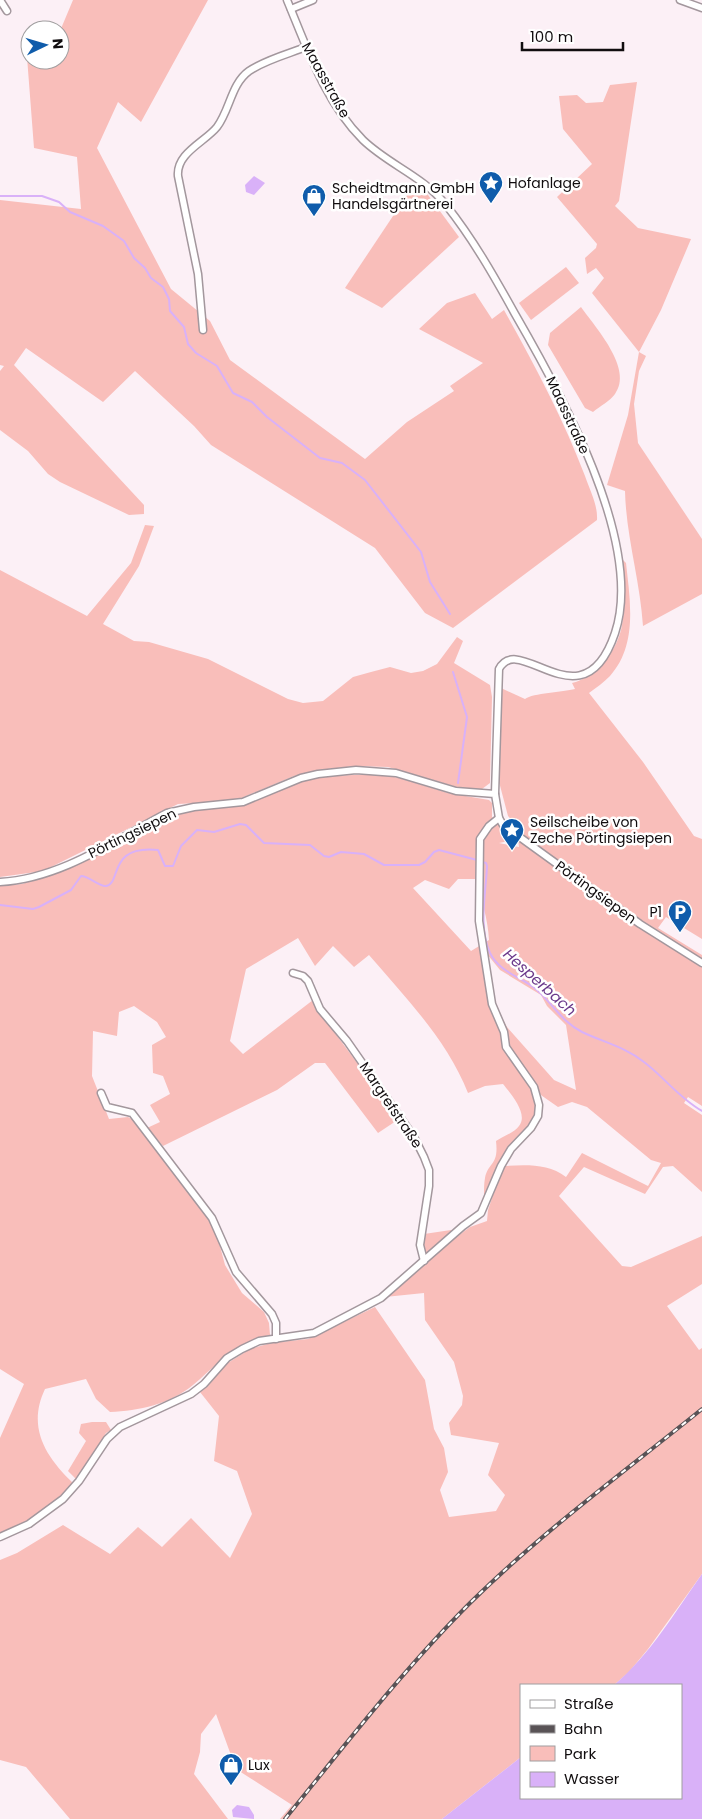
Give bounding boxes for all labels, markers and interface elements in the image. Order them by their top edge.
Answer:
north arrow [20,20,70,70]
scale bar [522,20,623,52]
text: 100 m [530,26,573,47]
text: N [48,38,68,50]
street label: Maasstraße [297,39,355,122]
place icon: Hofanlage [478,170,504,204]
place label: Hofanlage [508,173,581,193]
place label: Scheidtmann GmbH Handelsgärtnerei [332,178,474,214]
shop icon: Scheidtmann GmbH Handelsgärtnerei [301,183,327,217]
street label: Maasstraße [541,373,595,457]
street label: Pörtingsiepen [85,803,179,863]
place label: Seilscheibe von Zeche Pörtingsiepen [530,812,672,848]
place icon: Seilscheibe von Zeche Pörtingsiepen [499,817,525,851]
street label: Pörtingsiepen [551,856,641,928]
parking icon: P1 [667,899,693,933]
place label: P1 [649,902,662,922]
water label: Hesperbach [499,944,581,1020]
street label: Margrefstraße [355,1058,427,1152]
legend [520,1684,682,1799]
text: Straße [564,1693,614,1714]
text: Bahn [564,1718,603,1739]
text: Park [564,1743,596,1764]
shop icon: Lux [218,1752,244,1786]
place label: Lux [248,1755,270,1775]
text: Wasser [564,1768,620,1789]

